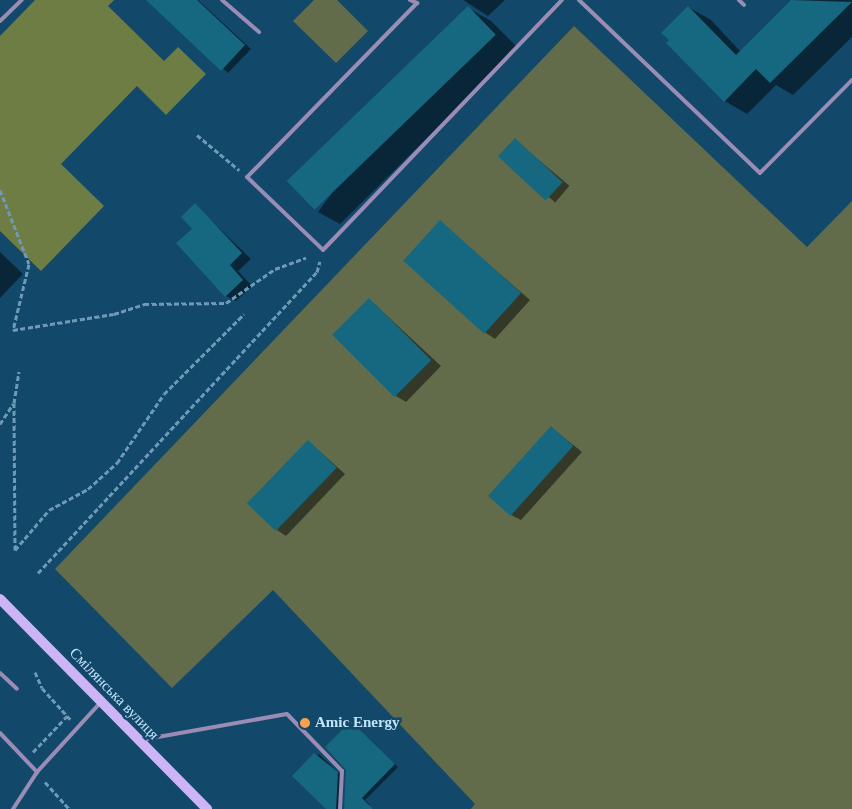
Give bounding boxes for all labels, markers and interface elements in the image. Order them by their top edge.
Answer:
street label: Смілянська вулиця [66,644,162,744]
place label: Amic Energy [315,714,400,732]
marker: Amic Energy [299,717,311,729]

